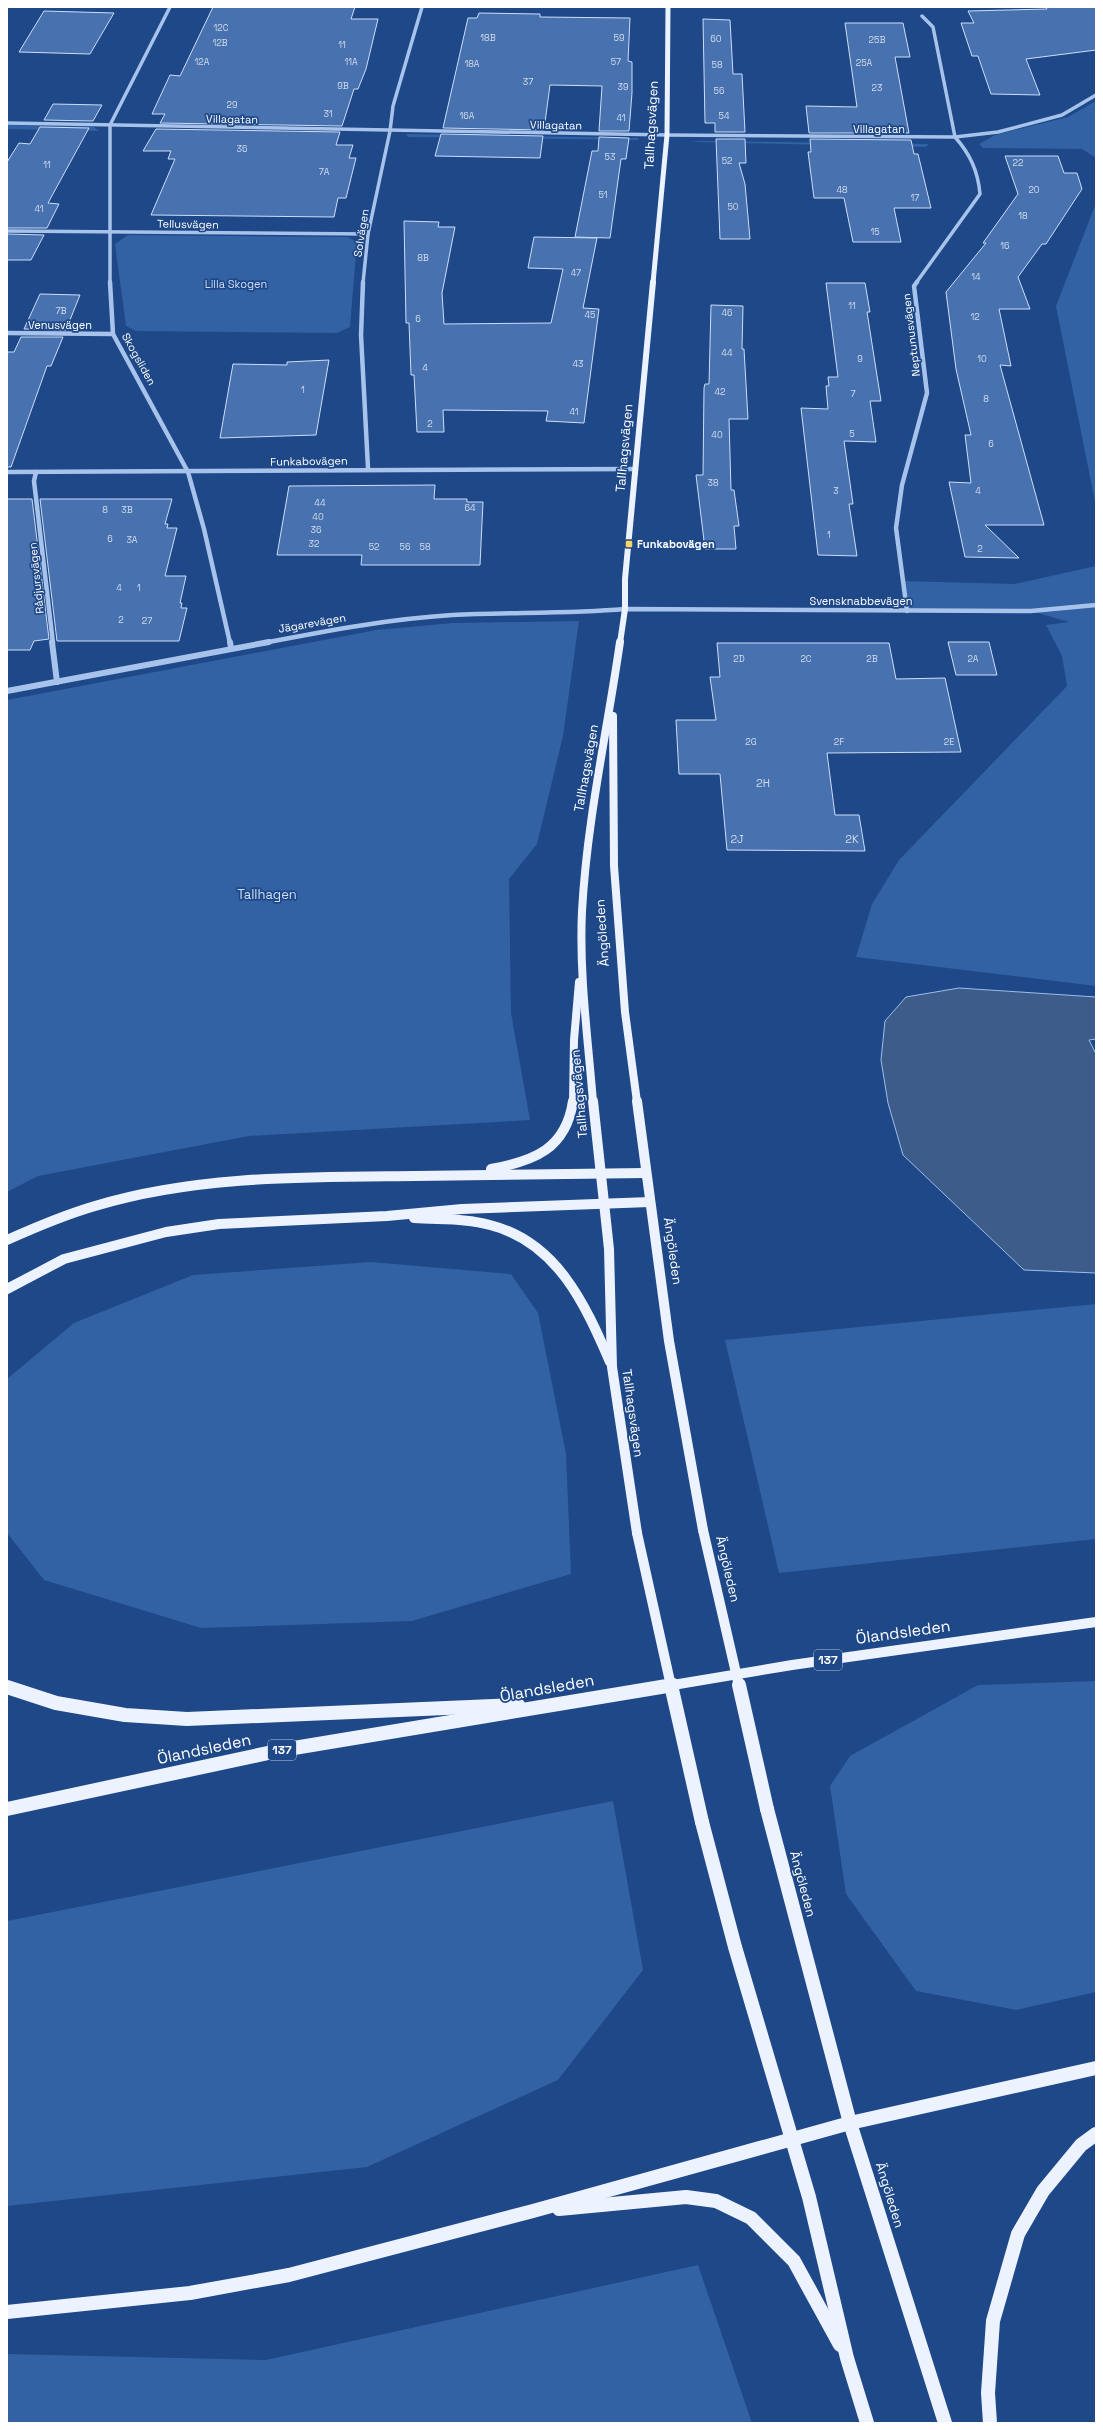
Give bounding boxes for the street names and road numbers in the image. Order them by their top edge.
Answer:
street label: Tallhagsvägen [640,80,662,170]
street label: Villagatan [206,112,258,126]
street label: Villagatan [530,118,582,132]
street label: Villagatan [853,122,905,136]
street label: Solvägen [350,208,372,258]
street label: Tellusvägen [157,216,219,232]
street label: Neptunusvägen [899,293,923,377]
street label: Venusvägen [28,318,92,332]
street label: Skogsliden [119,330,159,388]
street label: Tallhagsvägen [612,403,636,493]
street label: Funkabovägen [270,453,348,469]
street label: Rådjursvägen [25,542,47,614]
street label: Svensknabbevägen [809,594,913,608]
street label: Jägarevägen [277,610,347,636]
street label: Tallhagsvägen [570,723,602,813]
street label: Ängöleden [591,899,613,967]
street label: Tallhagsvägen [567,1049,591,1139]
street label: Ängöleden [660,1216,686,1286]
street label: Tallhagsvägen [618,1368,648,1458]
street label: Ängöleden [712,1534,744,1604]
street label: Ölandsleden [854,1615,952,1649]
road number: 137 [814,1650,842,1670]
street label: Ölandsleden [498,1669,596,1707]
street label: Ölandsleden [155,1729,253,1769]
road number: 137 [268,1740,296,1760]
street label: Ängöleden [786,1849,820,1919]
street label: Ängöleden [872,2160,908,2230]

